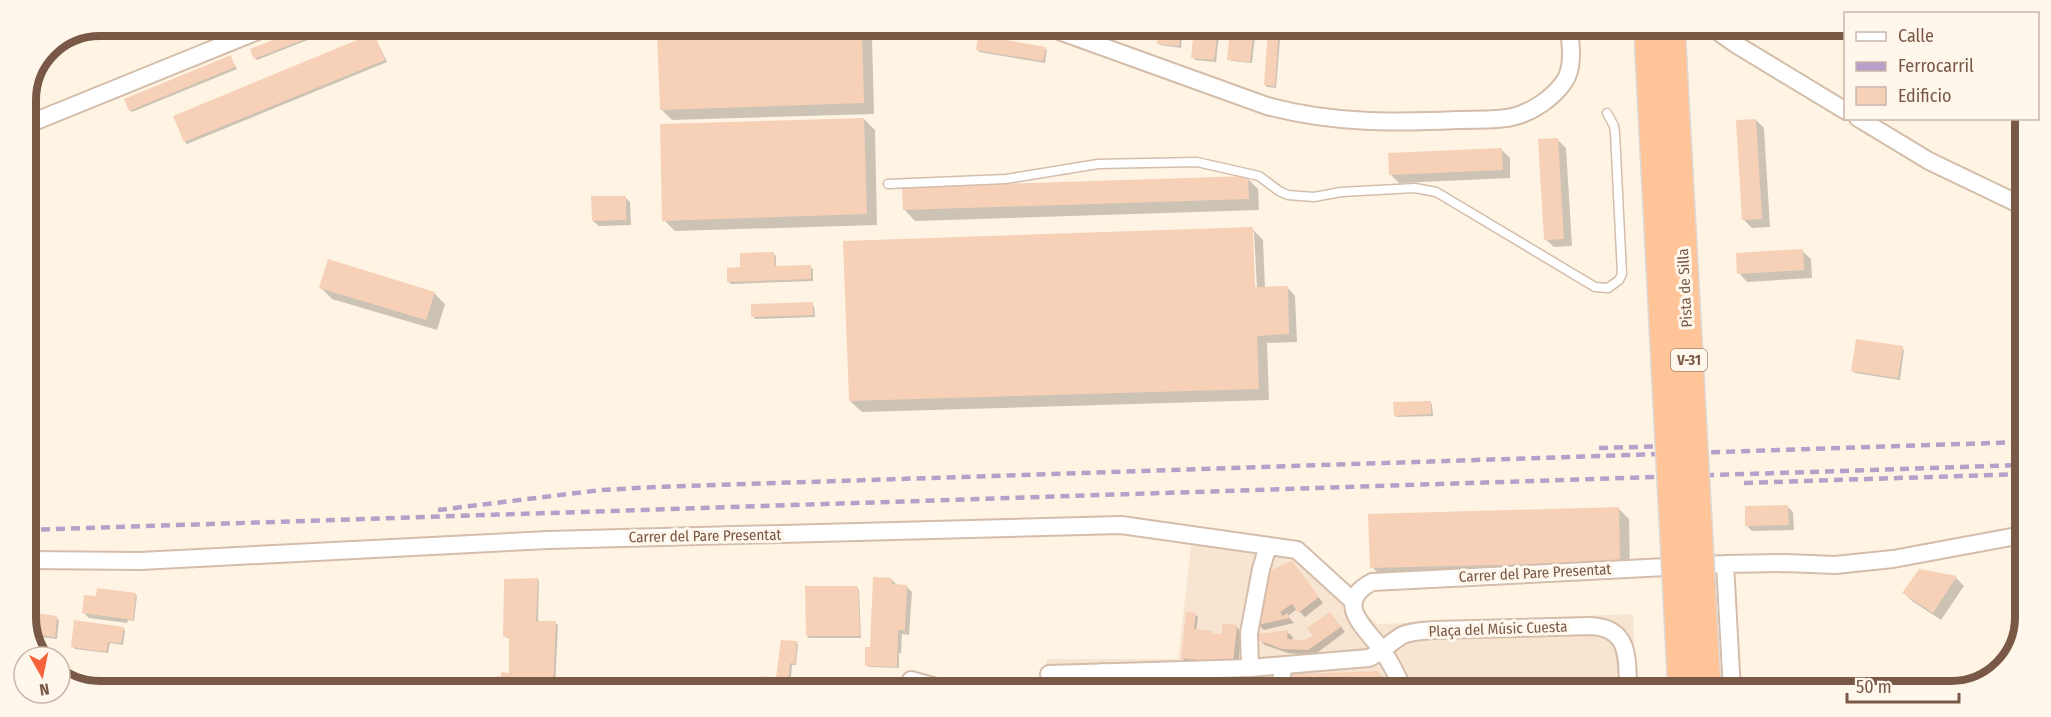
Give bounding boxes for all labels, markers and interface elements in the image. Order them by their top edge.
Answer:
legend [1844,12,2039,120]
text: Calle [1898,25,1934,47]
text: Ferrocarril [1898,55,1974,77]
text: Edificio [1898,85,1951,107]
street label: Pista de Silla [1674,248,1696,328]
road number: V-31 [1671,349,1707,371]
street label: Carrer del Pare Presentat [629,526,782,546]
street label: Carrer del Pare Presentat [1458,560,1612,586]
street label: Plaça del Músic Cuesta [1428,618,1568,640]
north arrow [12,645,72,705]
scale bar [1847,666,1960,704]
text: 50 m [1856,676,1892,698]
text: N [38,679,50,699]

